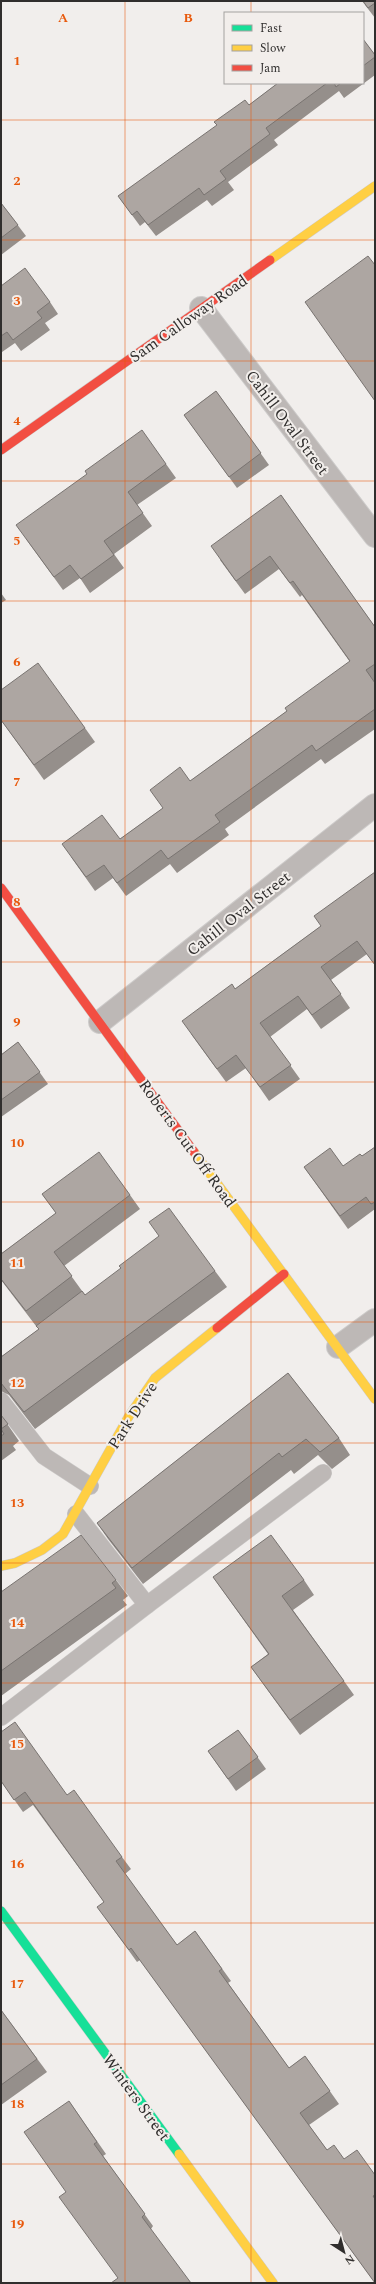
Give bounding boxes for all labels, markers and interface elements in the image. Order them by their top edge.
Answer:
text: A [58,8,68,28]
text: B [183,8,193,28]
legend [224,12,364,84]
text: Fast [260,19,282,38]
text: Slow [260,39,286,58]
text: 1 [13,51,21,71]
text: Jam [260,59,281,78]
text: 2 [13,171,21,191]
street label: Sam Calloway Road [125,269,253,369]
text: 3 [13,291,21,311]
street label: Cahill Oval Street [240,365,335,481]
text: 4 [13,411,21,431]
text: 5 [13,531,21,551]
text: 6 [13,652,21,672]
text: 7 [13,772,21,792]
street label: Cahill Oval Street [181,865,296,962]
text: 8 [13,892,21,912]
text: 9 [13,1012,21,1032]
street label: Roberts Cut Off Road [132,1075,242,1213]
text: 10 [10,1133,24,1153]
text: 11 [10,1253,24,1273]
text: 12 [10,1373,24,1393]
street label: Park Drive [102,1377,164,1454]
text: 13 [10,1493,24,1513]
text: 14 [10,1613,25,1633]
text: 15 [10,1734,24,1754]
text: 16 [10,1854,24,1874]
text: 17 [10,1974,24,1994]
street label: Winters Street [96,2049,176,2146]
text: 18 [10,2094,24,2114]
text: 19 [10,2214,24,2234]
north arrow [324,2232,364,2272]
text: N [341,2250,358,2269]

